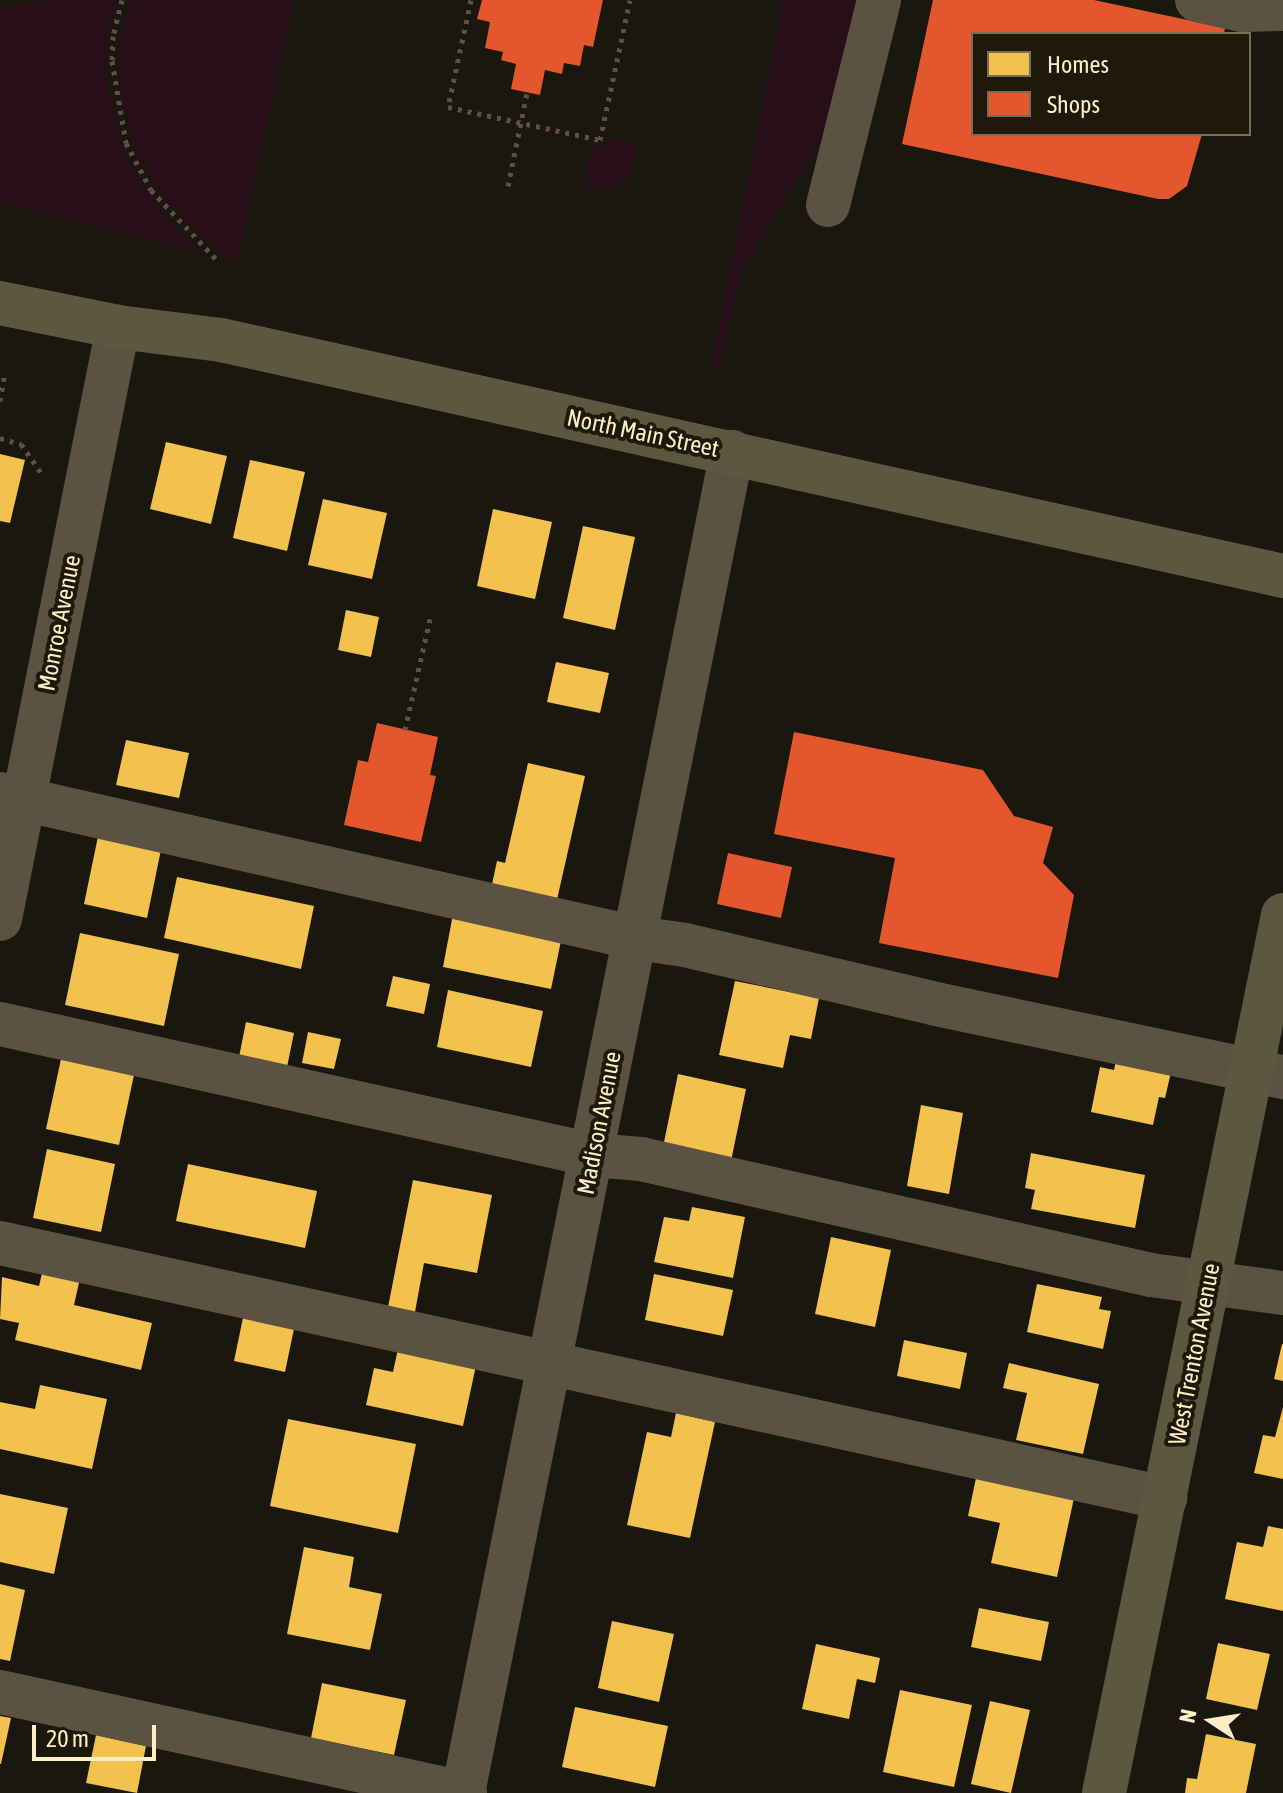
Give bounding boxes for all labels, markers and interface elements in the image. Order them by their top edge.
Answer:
legend [971,32,1251,136]
text: Homes [1047,51,1109,78]
text: Shops [1047,91,1100,118]
street label: North Main Street [564,403,722,463]
street label: Monroe Avenue [32,553,86,693]
street label: Madison Avenue [571,1049,627,1197]
street label: West Trenton Avenue [1162,1261,1226,1447]
north arrow [1171,1681,1251,1761]
text: N [1173,1707,1202,1725]
scale bar [36,1709,160,1759]
text: 20 m [46,1725,89,1752]

